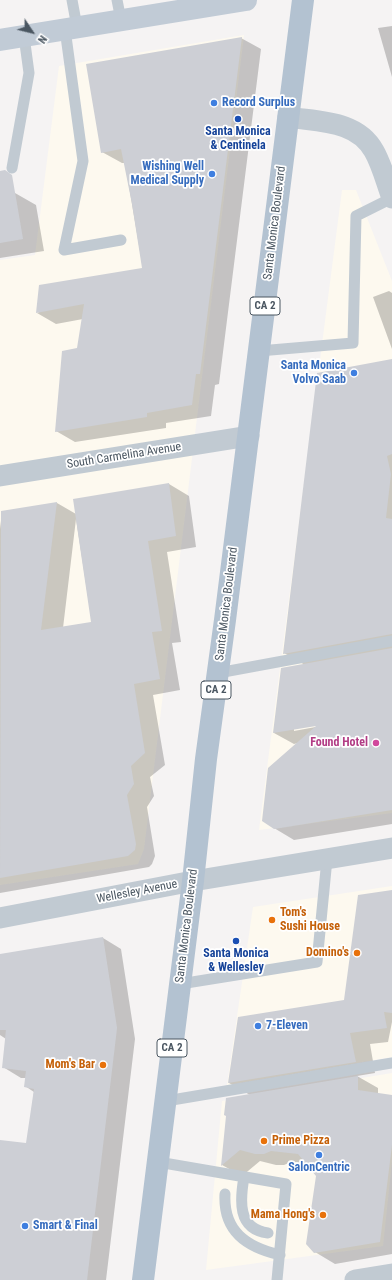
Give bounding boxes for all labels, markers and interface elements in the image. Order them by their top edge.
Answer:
north arrow [12,12,52,52]
text: N [35,33,49,46]
place label: Record Surplus [222,96,295,110]
marker: Record Surplus [209,98,219,108]
marker: Santa Monica & Centinela [233,114,243,124]
place label: Santa Monica & Centinela [205,125,271,153]
place label: Wishing Well Medical Supply [131,160,204,188]
street label: Santa Monica Boulevard [261,165,289,281]
marker: Wishing Well Medical Supply [207,169,217,179]
road number: CA 2 [250,297,280,315]
place label: Santa Monica Volvo Saab [281,359,346,387]
marker: Santa Monica Volvo Saab [349,368,359,378]
street label: South Carmelina Avenue [66,440,182,472]
street label: Santa Monica Boulevard [213,546,241,662]
road number: CA 2 [201,681,231,699]
place label: Found Hotel [310,736,368,750]
marker: Found Hotel [371,738,381,748]
street label: Santa Monica Boulevard [173,868,201,984]
street label: Wellesley Avenue [95,877,179,907]
place label: Tom's Sushi House [280,906,340,934]
marker: Tom's Sushi House [267,915,277,925]
marker: Santa Monica & Wellesley [231,936,241,946]
place label: Domino's [306,946,349,960]
place label: Santa Monica & Wellesley [203,947,269,975]
marker: Domino's [352,948,362,958]
place label: 7-Eleven [266,1019,308,1033]
marker: 7-Eleven [253,1021,263,1031]
road number: CA 2 [157,1039,187,1057]
place label: Mom's Bar [46,1058,95,1072]
marker: Mom's Bar [98,1060,108,1070]
place label: Prime Pizza [272,1134,330,1148]
marker: Prime Pizza [259,1136,269,1146]
marker: SalonCentric [314,1150,324,1160]
place label: SalonCentric [288,1161,350,1175]
place label: Mama Hong's [251,1208,315,1222]
marker: Mama Hong's [318,1210,328,1220]
place label: Smart & Final [33,1219,98,1233]
marker: Smart & Final [20,1221,30,1231]

